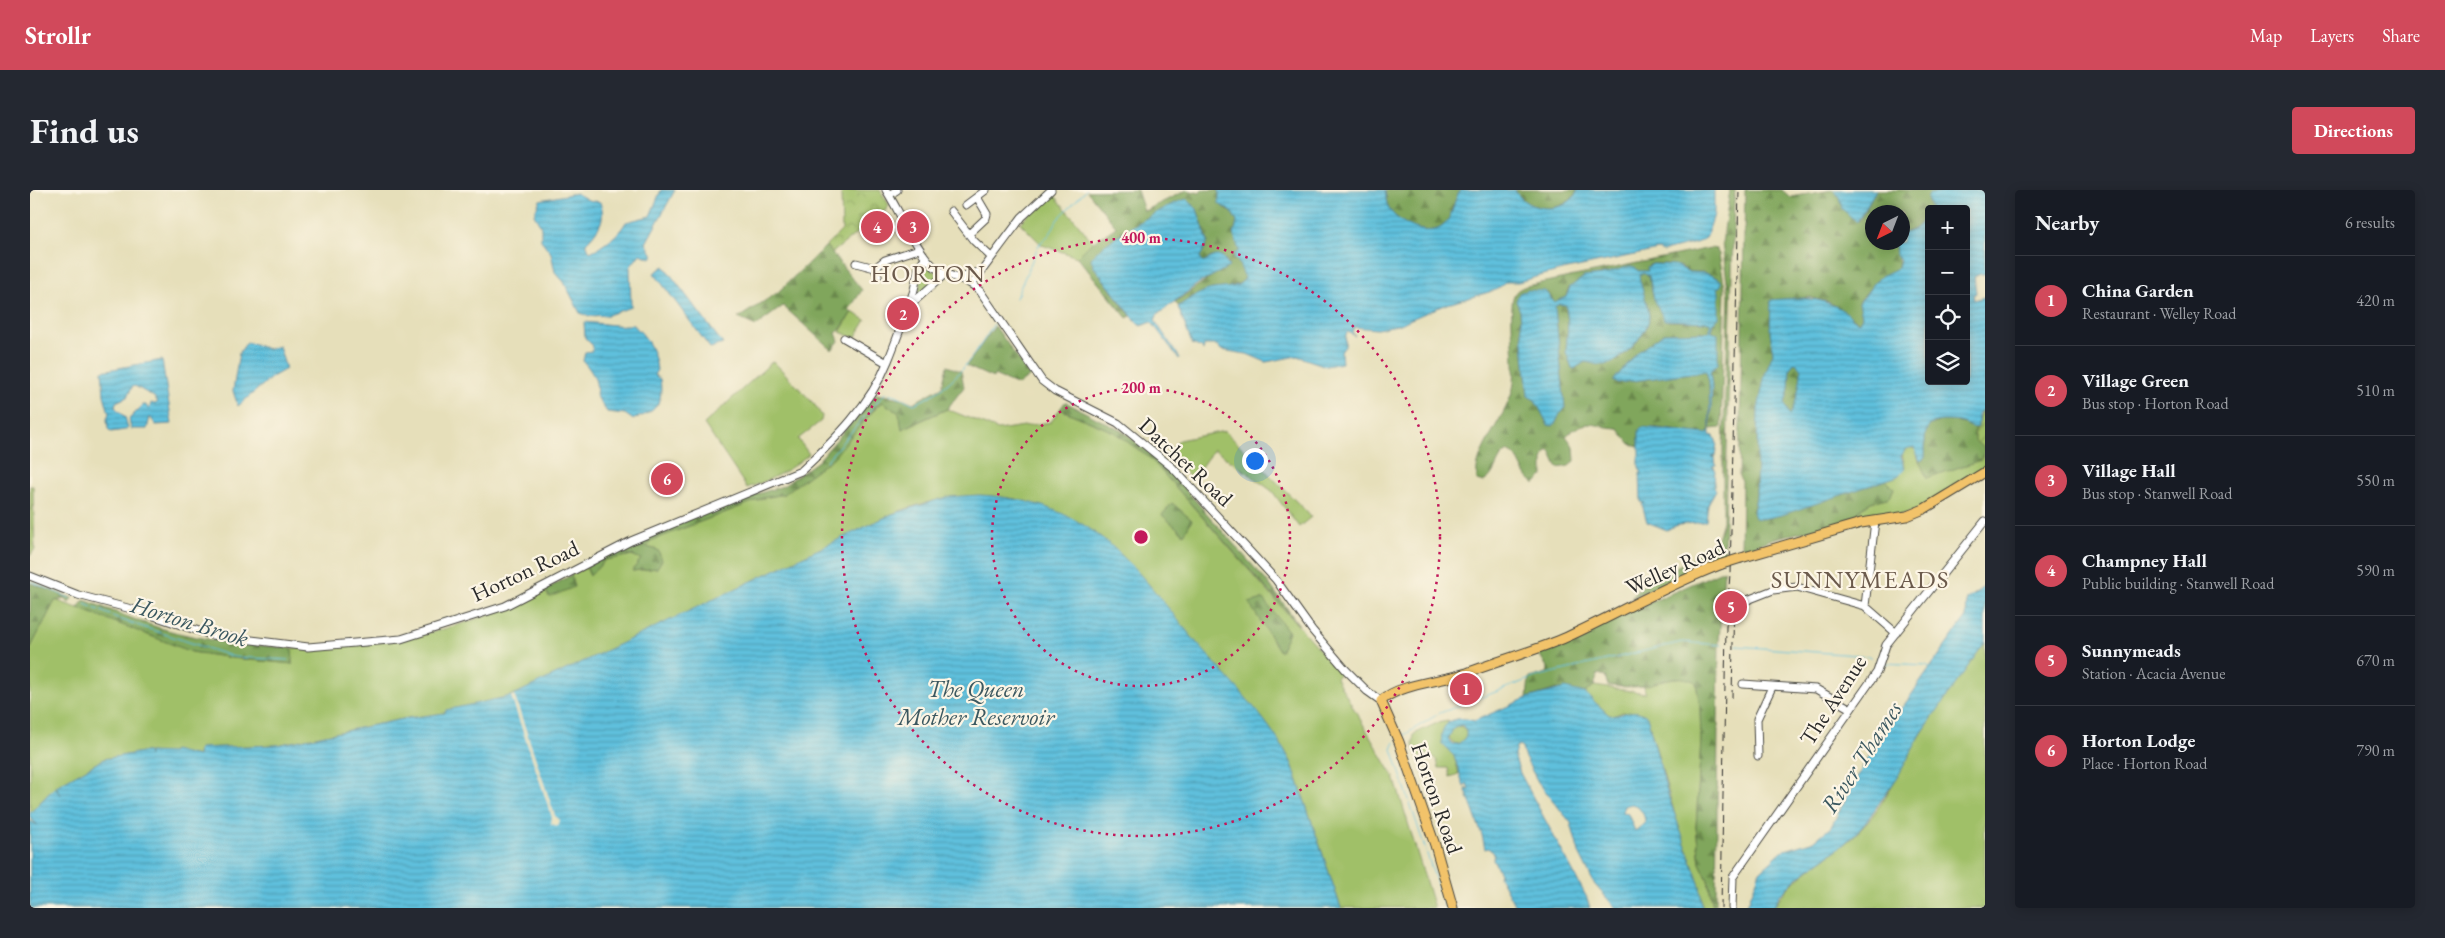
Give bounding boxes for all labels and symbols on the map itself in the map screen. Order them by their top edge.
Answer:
north arrow [1865,205,1910,250]
pin: 4 [861,208,893,246]
pin: 3 [897,208,929,246]
text: 400 m [1121,228,1161,247]
district label: HORTON [870,257,986,289]
pin: 2 [887,295,919,333]
text: 200 m [1121,378,1161,397]
street label: Datchet Road [1133,411,1240,514]
your location [1242,448,1268,474]
pin: 6 [651,460,683,498]
centre of rings [1132,528,1150,546]
street label: Welley Road [1621,532,1730,602]
street label: Horton Road [466,533,584,609]
district label: SUNNYMEADS [1771,563,1949,595]
water label: Horton Brook [126,588,253,654]
pin: 5 [1715,588,1747,626]
street label: The Avenue [1793,649,1873,751]
pin: 1 [1450,670,1482,708]
water label: The Queen Mother Reservoir [896,673,1056,732]
water label: River Thames [1813,695,1909,819]
street label: Horton Road [1404,738,1470,858]

